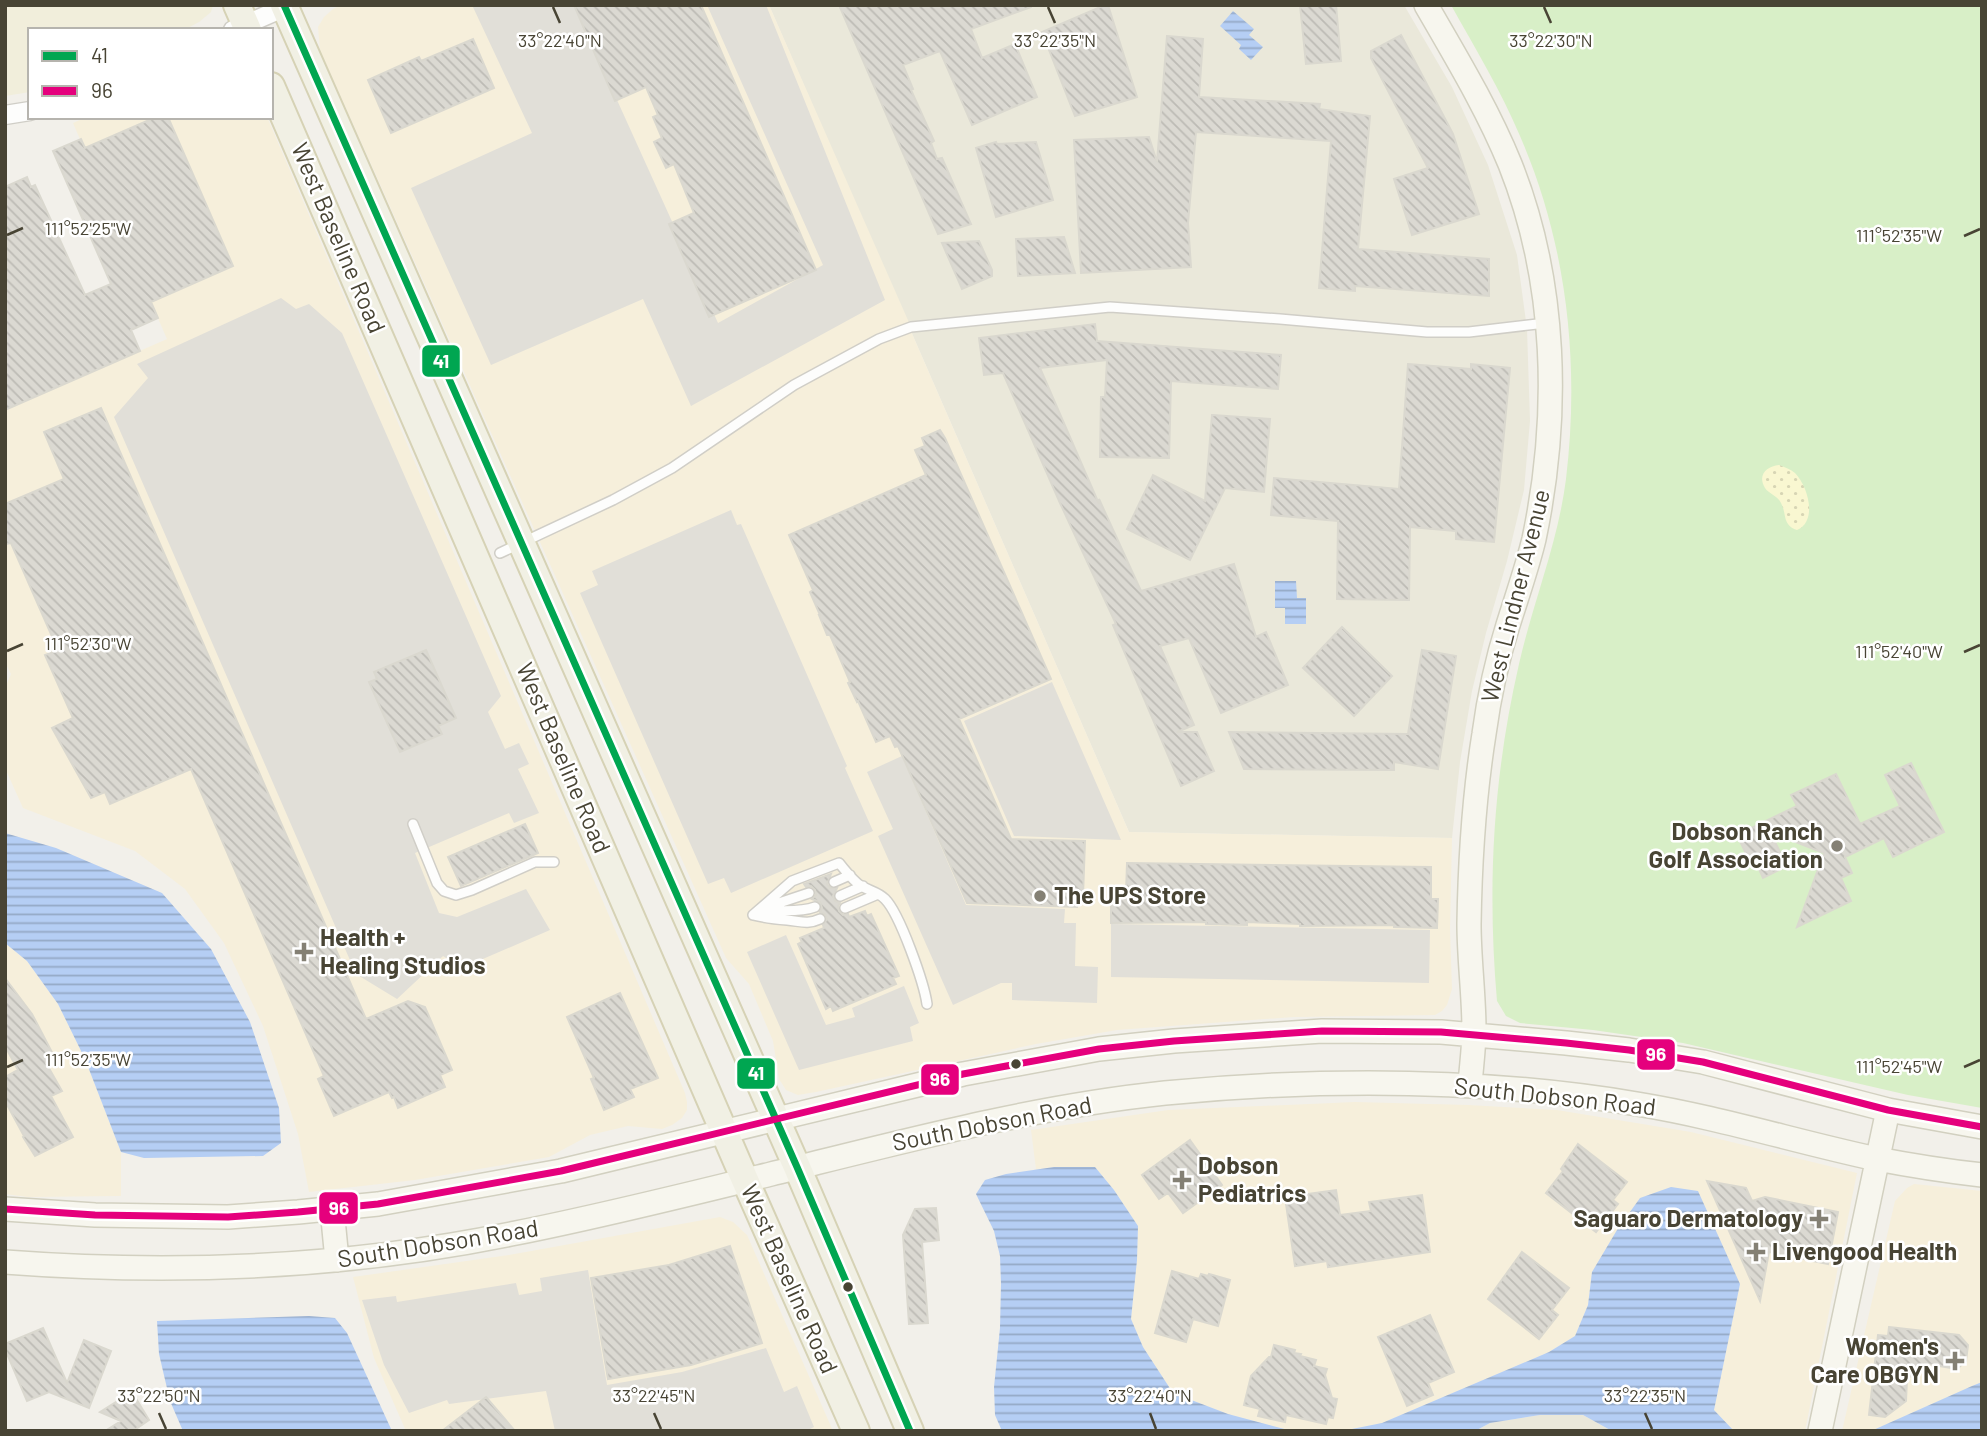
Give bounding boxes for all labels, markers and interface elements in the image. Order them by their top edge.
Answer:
legend [28,28,273,119]
text: 33°22'40"N [518,29,602,51]
text: 33°22'35"N [1014,29,1096,51]
text: 33°22'30"N [1509,29,1593,51]
text: 41 [91,42,108,67]
text: 96 [91,77,113,102]
street label: West Baseline Road [286,138,393,337]
text: 111°52'25"W [45,217,131,239]
text: 111°52'35"W [1856,224,1942,246]
line badge: 41 [421,344,461,378]
text: 41 [433,349,449,372]
street label: West Lindner Avenue [1474,486,1555,705]
text: 111°52'30"W [44,632,132,654]
text: 111°52'40"W [1855,640,1943,662]
street label: West Baseline Road [511,658,618,857]
place label: Dobson Ranch Golf Association [1648,816,1823,873]
marker: Dobson Ranch Golf Association [1829,838,1845,854]
place label: The UPS Store [1054,880,1206,909]
marker: The UPS Store [1032,888,1048,904]
place label: Health + Healing Studios [320,922,486,979]
marker: Health + Healing Studios [294,942,314,962]
line badge: 96 [1636,1038,1676,1071]
text: 96 [1646,1042,1666,1065]
text: 111°52'35"W [45,1048,131,1070]
text: 111°52'45"W [1856,1055,1943,1077]
line badge: 41 [736,1057,776,1090]
unlabelled marker [1009,1057,1023,1071]
text: 41 [748,1061,764,1084]
line badge: 96 [920,1063,960,1096]
text: 96 [930,1067,950,1090]
street label: South Dobson Road [1453,1070,1658,1121]
street label: South Dobson Road [889,1089,1094,1156]
place label: Dobson Pediatrics [1198,1150,1306,1207]
marker: Dobson Pediatrics [1172,1170,1192,1190]
street label: West Baseline Road [736,1179,845,1378]
line badge: 96 [318,1191,359,1225]
text: 96 [329,1196,349,1219]
place label: Saguaro Dermatology [1573,1203,1803,1232]
marker: Saguaro Dermatology [1809,1209,1829,1229]
street label: South Dobson Road [335,1212,540,1273]
place label: Livengood Health [1772,1236,1957,1265]
marker: Livengood Health [1746,1242,1766,1262]
unlabelled marker [841,1280,855,1294]
place label: Women's Care OBGYN [1811,1331,1939,1388]
marker: Women's Care OBGYN [1945,1351,1965,1371]
text: 33°22'50"N [117,1384,201,1406]
text: 33°22'45"N [613,1384,695,1406]
text: 33°22'40"N [1108,1384,1192,1406]
text: 33°22'35"N [1604,1384,1686,1406]

